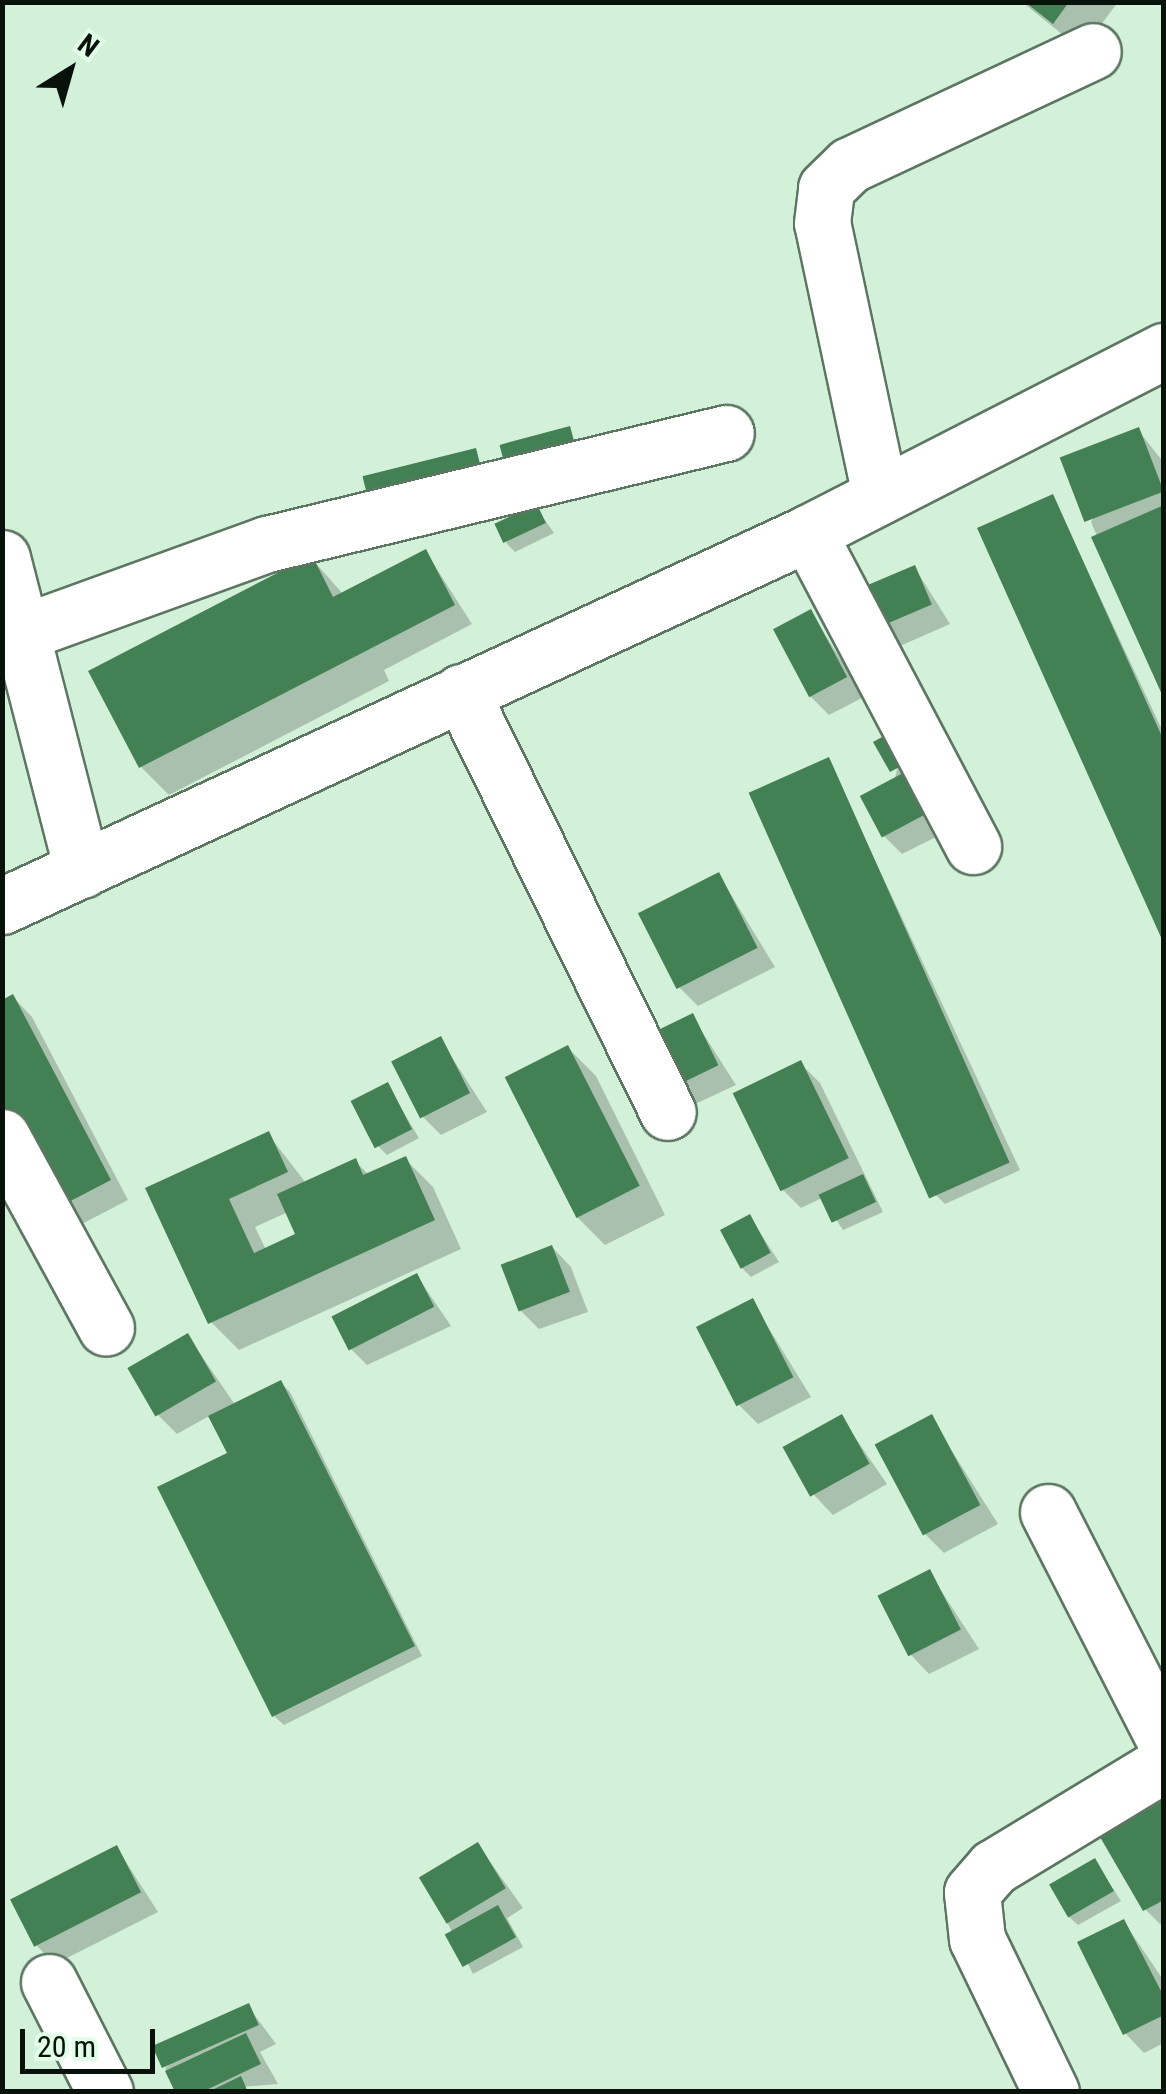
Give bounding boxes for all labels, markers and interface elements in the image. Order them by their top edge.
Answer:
north arrow [20,20,120,120]
text: N [72,27,105,64]
scale bar [25,2009,160,2071]
text: 20 m [37,2029,96,2064]

